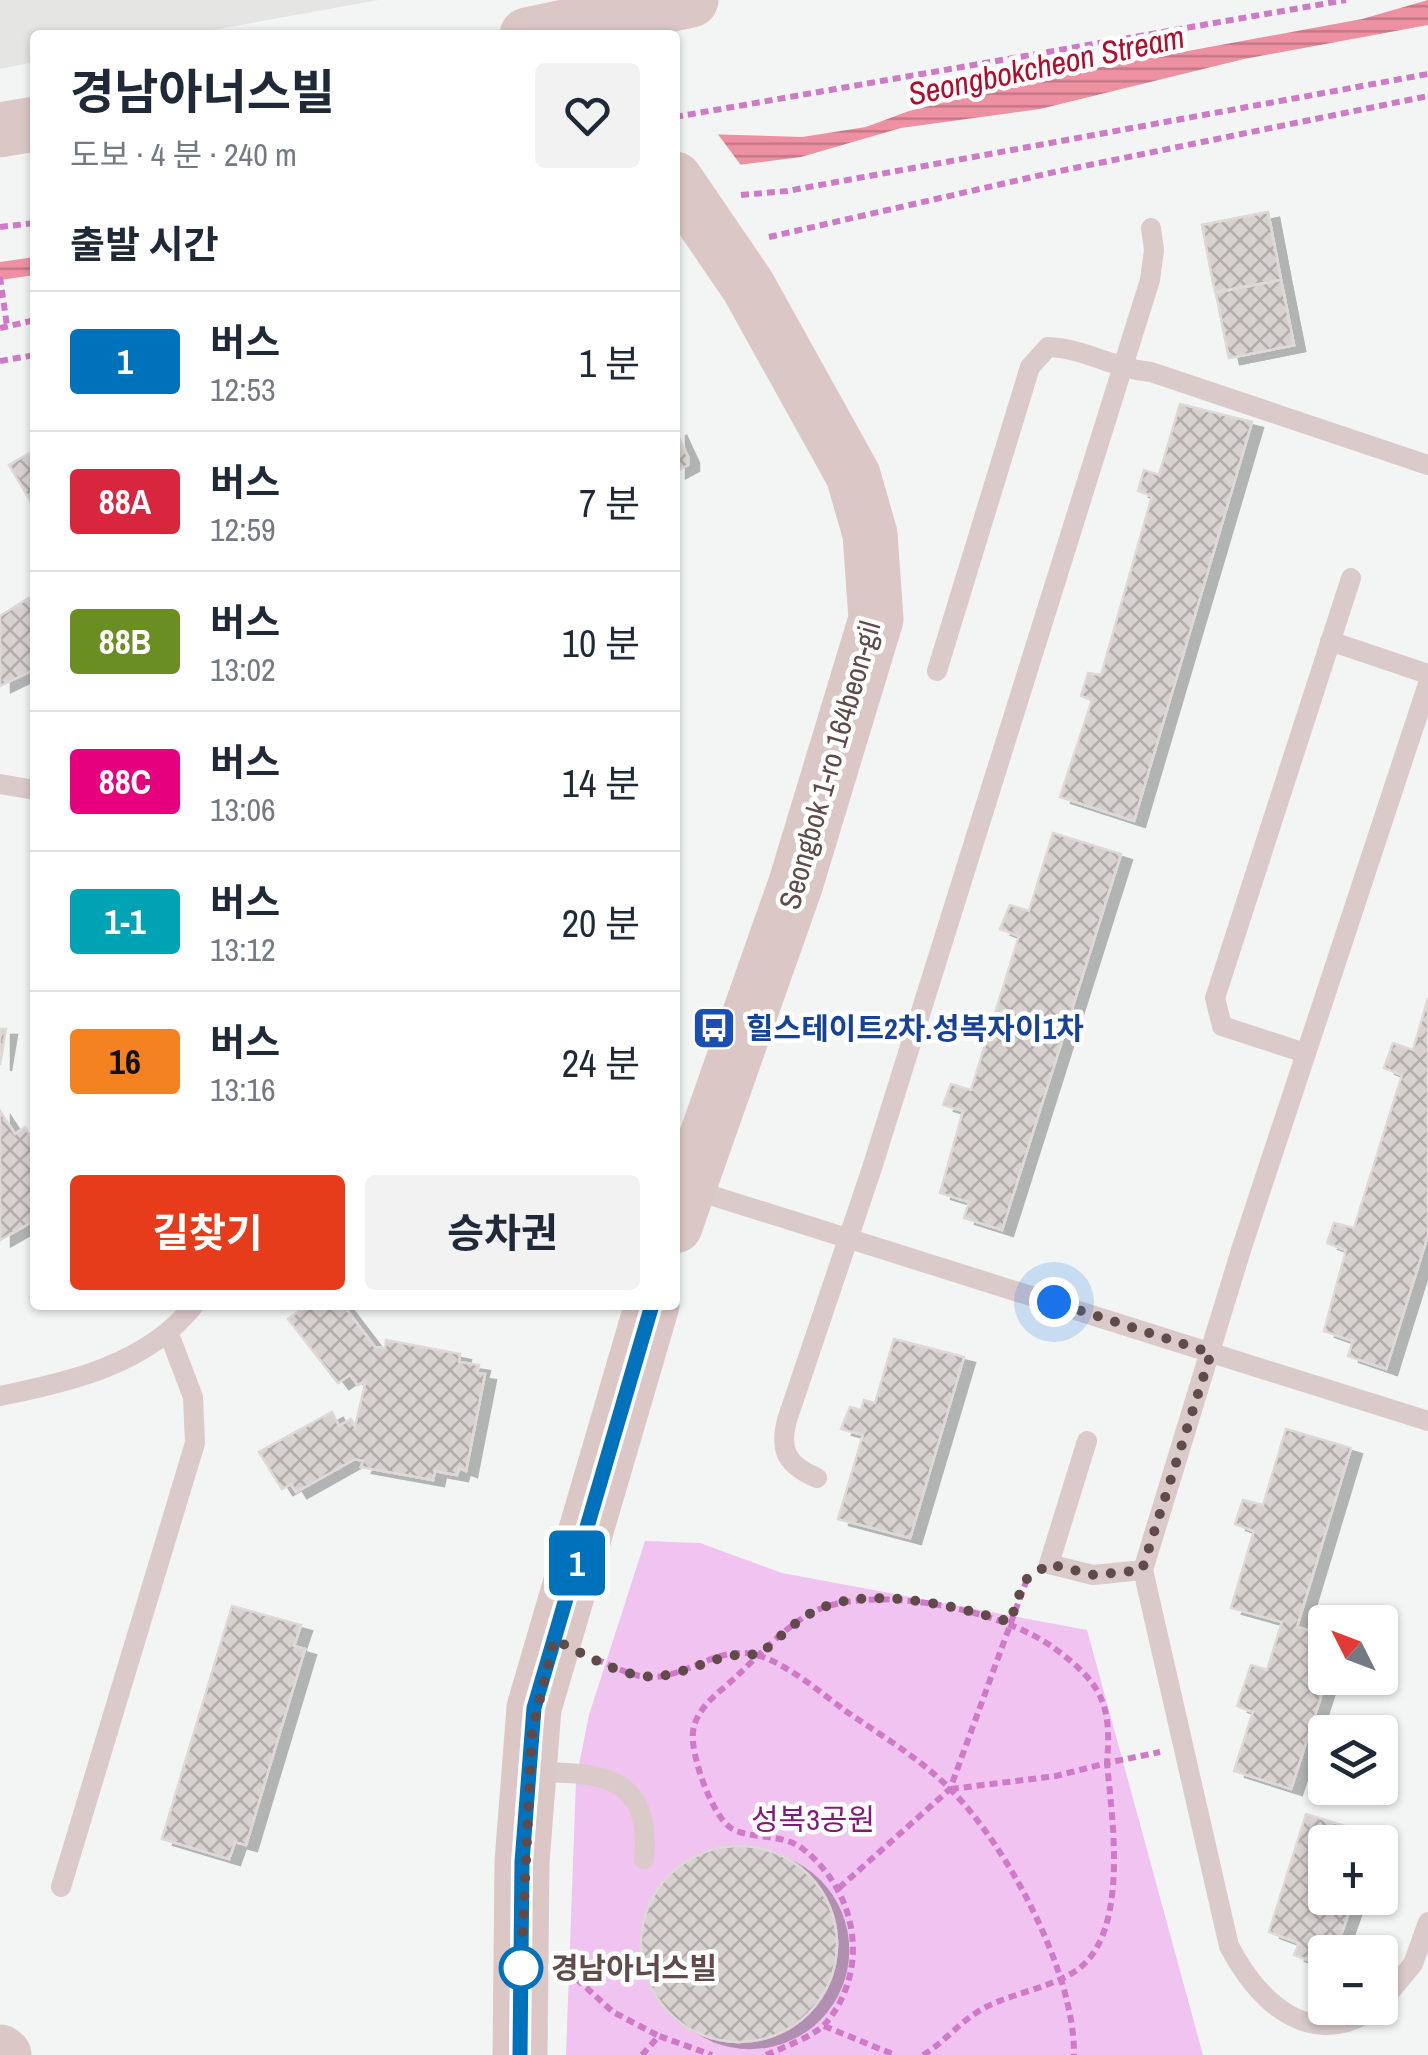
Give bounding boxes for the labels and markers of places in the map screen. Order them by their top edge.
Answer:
bus stop icon: 힐스테이트2차.성복자이1차 [691,1005,737,1051]
place label: 힐스테이트2차.성복자이1차 [746,1008,1084,1048]
marker: 경남아너스빌 [500,1947,542,1989]
place label: 경남아너스빌 [551,1948,717,1988]

